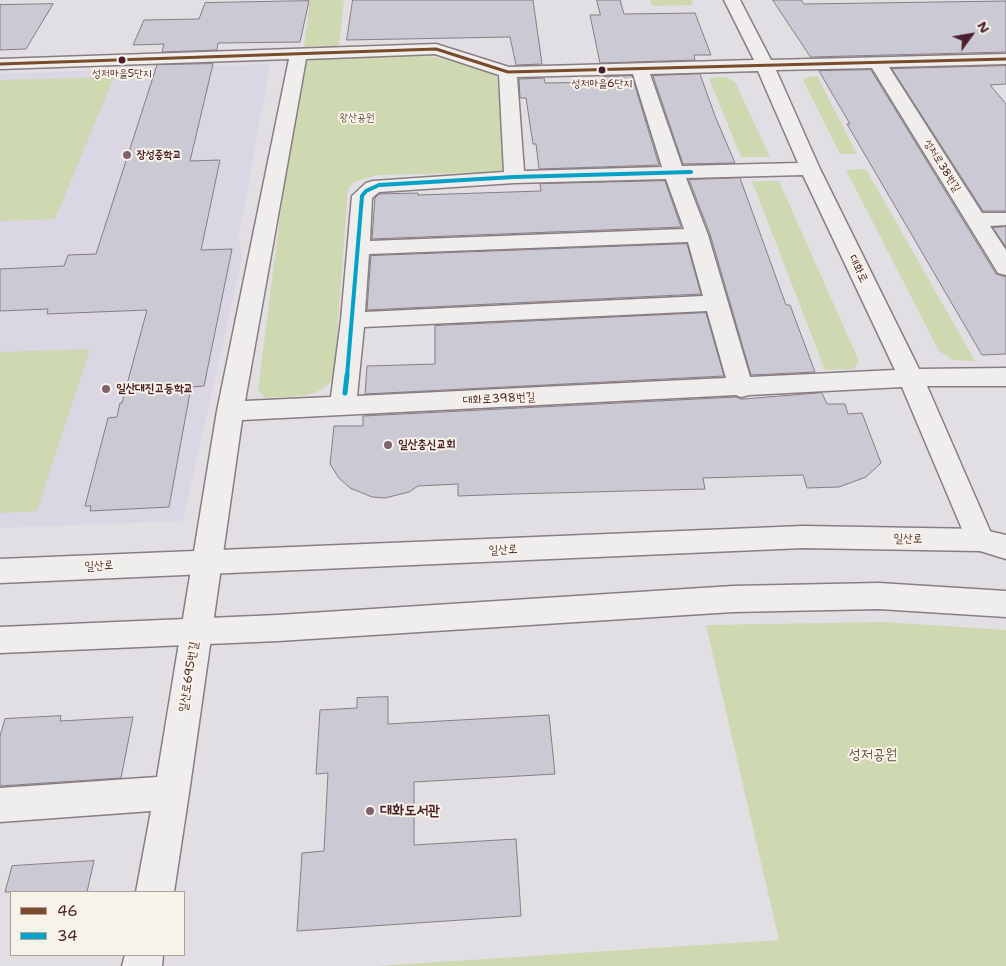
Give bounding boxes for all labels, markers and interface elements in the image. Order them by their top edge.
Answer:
north arrow [946,10,996,60]
text: N [973,18,994,37]
marker: 성저마을5단지 [117,55,127,65]
marker: 성저마을6단지 [597,65,607,75]
place label: 성저마을5단지 [92,67,152,81]
place label: 성저마을6단지 [572,77,632,91]
park label: 왕산공원 [339,111,375,125]
street label: 성저로38번길 [921,137,963,195]
place label: 장성중학교 [137,148,181,162]
marker: 장성중학교 [121,149,133,161]
street label: 대화로 [845,253,871,285]
place label: 일산대진고등학교 [116,382,193,396]
marker: 일산대진고등학교 [100,383,112,395]
street label: 대화로398번길 [462,390,536,408]
place label: 일산충신교회 [398,438,456,452]
marker: 일산충신교회 [382,439,394,451]
street label: 일산로 [893,532,923,546]
street label: 일산로 [488,542,518,558]
street label: 일산로 [84,558,114,574]
street label: 일산로695번길 [176,641,202,713]
park label: 성저공원 [849,746,897,764]
place label: 대화도서관 [380,802,440,820]
marker: 대화도서관 [364,805,376,817]
legend [10,891,185,956]
text: 46 [57,901,78,921]
text: 34 [57,926,77,946]

